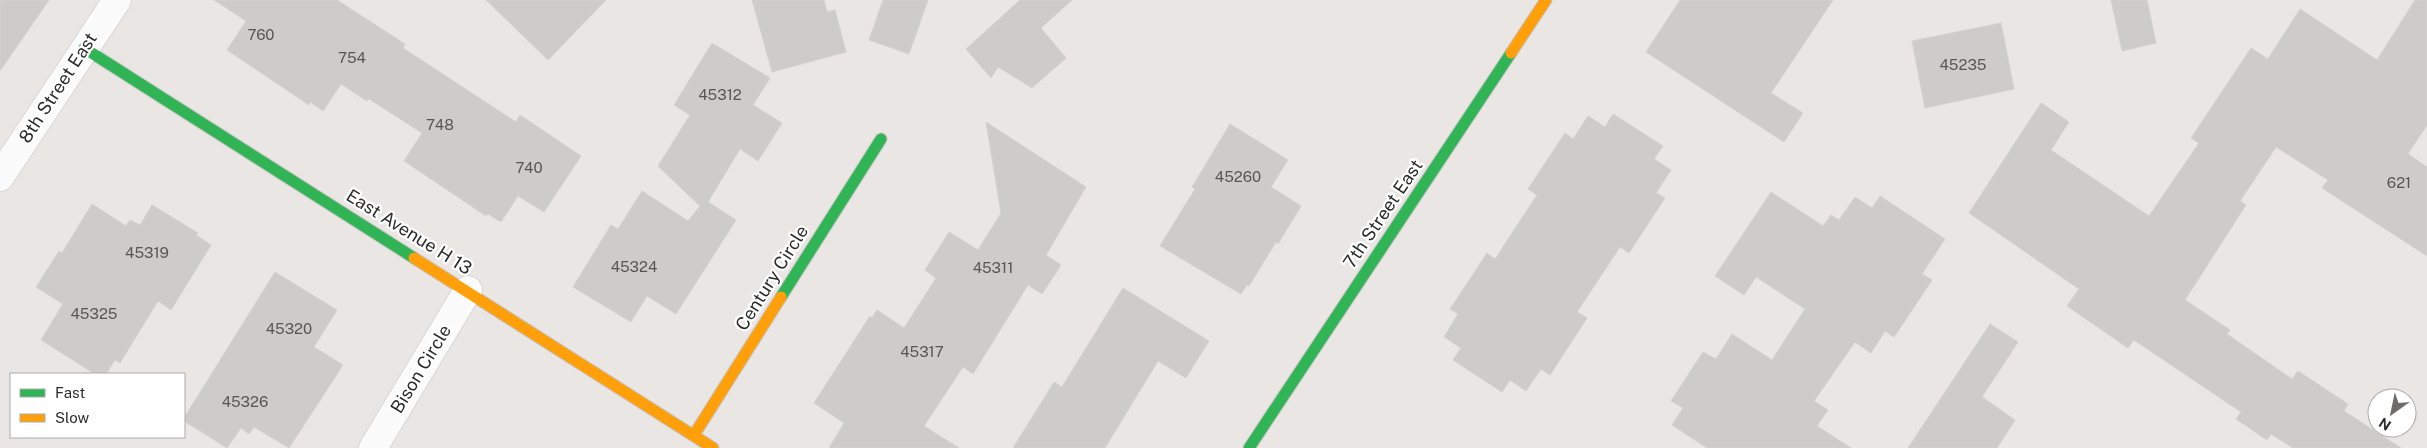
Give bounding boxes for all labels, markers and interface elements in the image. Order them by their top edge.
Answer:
house number: 760 [247,26,275,43]
street label: 8th Street East [14,29,101,147]
house number: 754 [338,49,366,66]
house number: 45235 [1940,56,1986,73]
house number: 45312 [698,86,742,103]
house number: 748 [426,116,454,133]
street label: 7th Street East [1339,155,1427,272]
house number: 740 [515,159,543,176]
house number: 45260 [1215,168,1261,185]
house number: 621 [2387,174,2411,191]
street label: East Avenue H 13 [343,184,476,279]
street label: Century Circle [731,221,812,334]
house number: 45319 [125,244,169,261]
house number: 45324 [611,258,657,275]
house number: 45311 [973,259,1013,276]
house number: 45325 [71,305,117,322]
house number: 45320 [266,320,312,337]
street label: Bison Circle [386,321,455,417]
house number: 45317 [900,343,944,360]
legend [10,373,185,438]
text: Fast [55,384,85,401]
north arrow [2367,388,2417,438]
house number: 45326 [222,393,268,410]
text: Slow [55,409,90,426]
text: N [2376,414,2394,434]

